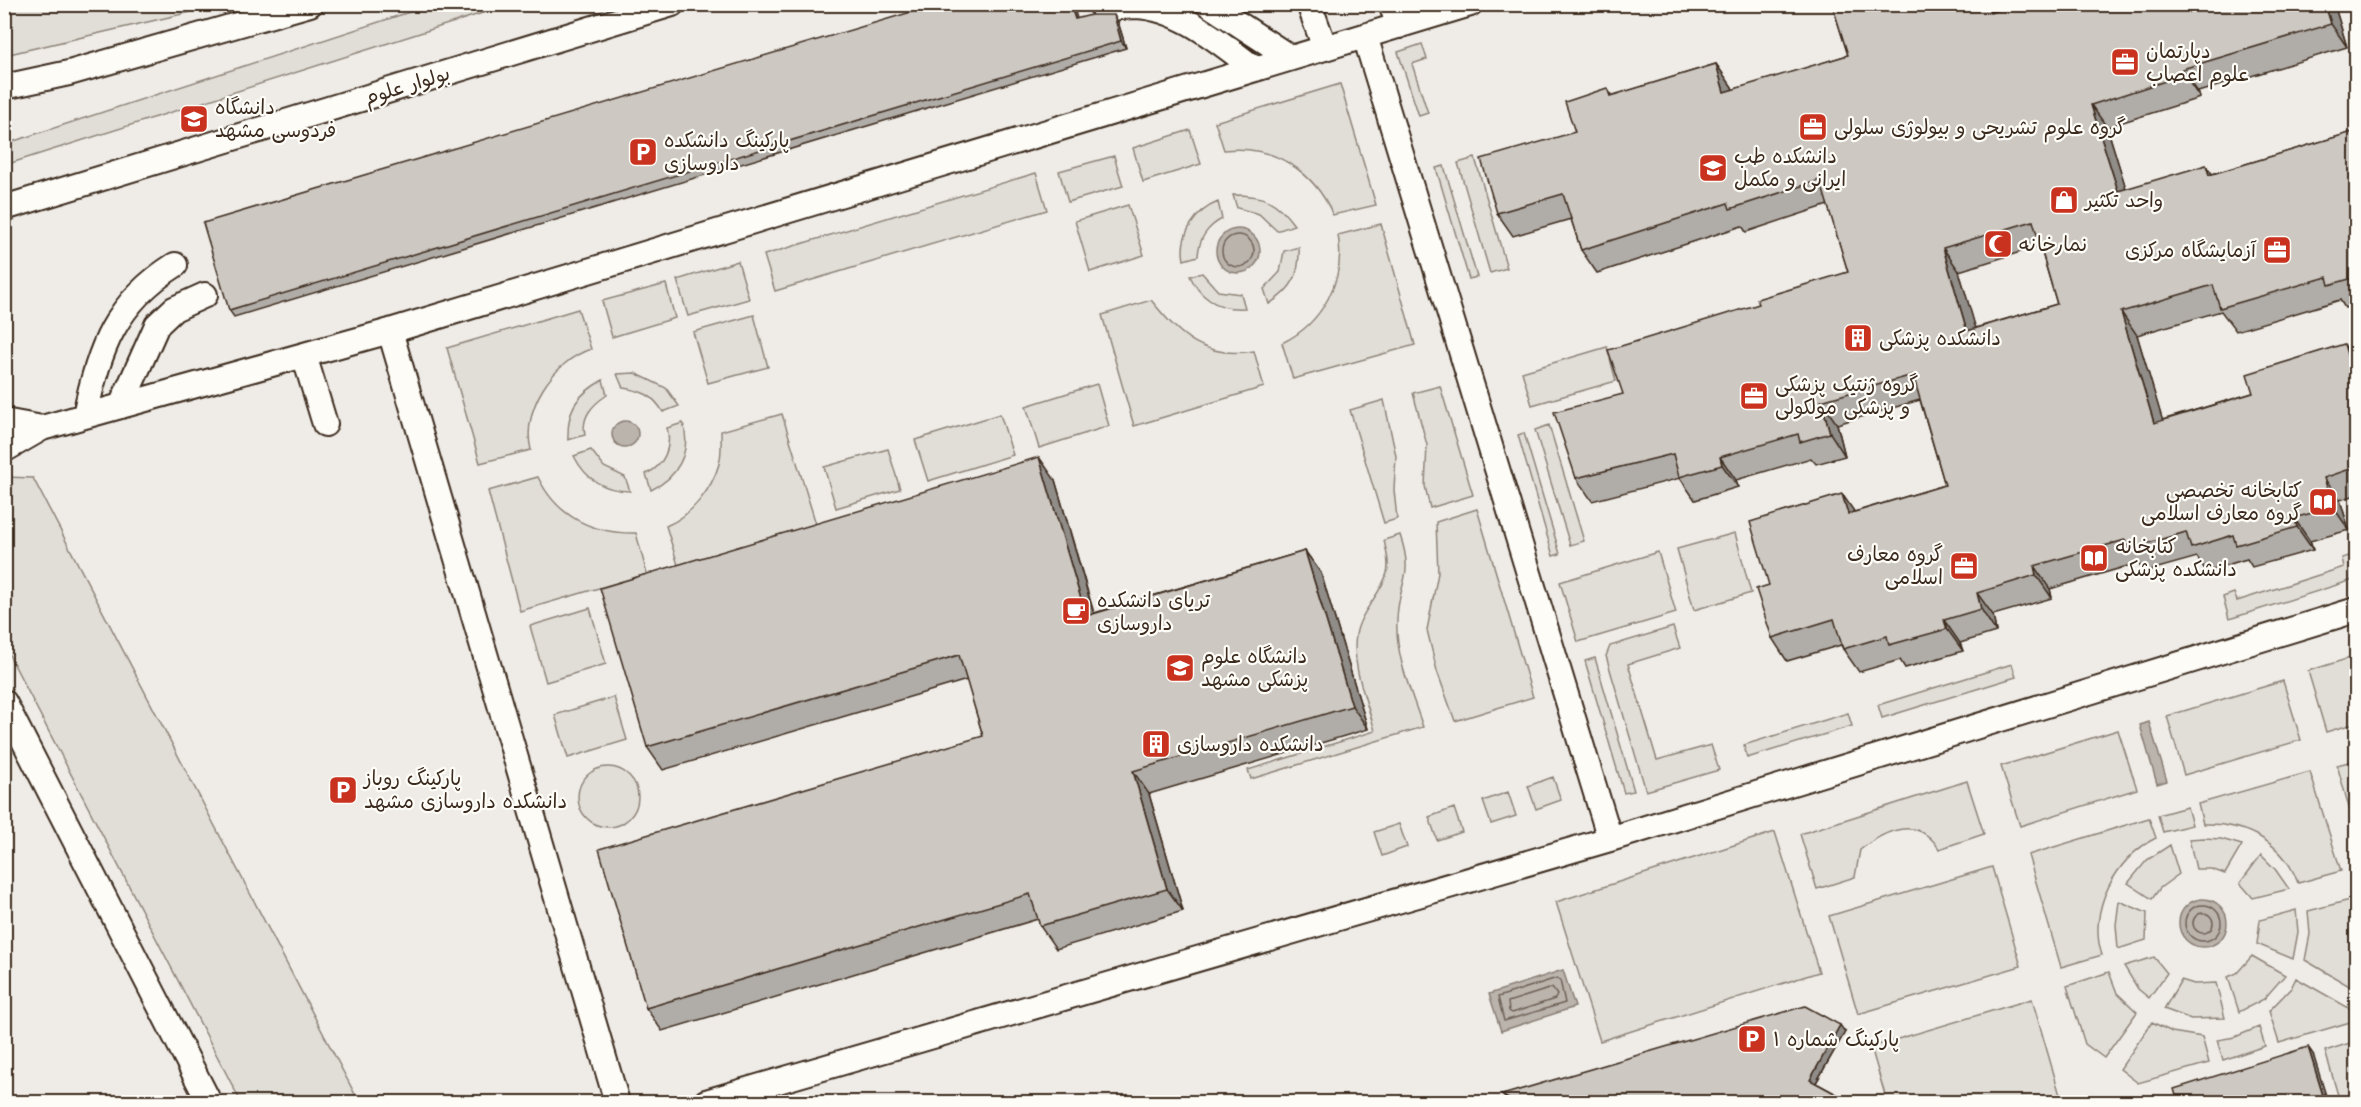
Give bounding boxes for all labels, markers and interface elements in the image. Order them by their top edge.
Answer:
place label: دپارتمان علوم اعصاب [2146,40,2249,90]
office icon: دپارتمان علوم اعصاب [2109,46,2141,78]
street label: بولوار علوم [362,62,454,113]
place label: دانشگاه فردوسی مشهد [215,96,336,143]
school or university icon: دانشگاه فردوسی مشهد [178,103,210,135]
office icon: گروه علوم تشریحی و بیولوژی سلولی [1797,111,1829,143]
place label: گروه علوم تشریحی و بیولوژی سلولی [1834,116,2126,143]
place label: پارکینگ دانشکده داروسازی [664,129,790,175]
parking icon: پارکینگ دانشکده داروسازی [627,136,659,168]
place label: دانشکده طب ایرانی و مکمل [1734,145,1846,192]
school or university icon: دانشکده طب ایرانی و مکمل [1697,152,1729,184]
shop icon: واحد تکثیر [2048,184,2080,216]
place label: واحد تکثیر [2083,189,2163,212]
mosque icon: نمارخانه [1982,228,2014,260]
place label: نمارخانه [2019,233,2088,256]
office icon: آزمایشگاه مرکزی [2261,234,2293,266]
place label: آزمایشگاه مرکزی [2125,239,2257,262]
building icon: دانشکده پزشکی [1842,322,1874,354]
place label: دانشکده پزشکی [1879,327,2001,351]
place label: گروه ژنتیک پزشکی و پزشکی مولکولی [1775,373,1918,420]
office icon: گروه ژنتیک پزشکی و پزشکی مولکولی [1738,380,1770,412]
place label: کتابخانه تخصصی گروه معارف اسلامی [2141,479,2302,526]
library icon: کتابخانه تخصصی گروه معارف اسلامی [2307,486,2339,518]
place label: کتابخانه دانشکده پزشکی [2115,535,2237,582]
library icon: کتابخانه دانشکده پزشکی [2078,542,2110,574]
place label: گروه معارف اسلامی [1847,543,1943,590]
office icon: گروه معارف اسلامی [1948,550,1980,582]
place label: تریای دانشکده داروسازی [1097,589,1210,635]
cafe icon: تریای دانشکده داروسازی [1060,595,1092,627]
place label: دانشگاه علوم پزشکی مشهد [1201,645,1308,692]
school or university icon: دانشگاه علوم پزشکی مشهد [1164,652,1196,684]
building icon: دانشکده داروسازی [1140,728,1172,760]
place label: دانشکده داروسازی [1177,733,1324,756]
place label: پارکینگ روباز دانشکده داروسازی مشهد [362,767,567,813]
parking icon: پارکینگ روباز دانشکده داروسازی مشهد [327,774,359,806]
parking icon: پارکینگ شماره ۱ [1736,1023,1768,1055]
place label: پارکینگ شماره ۱ [1773,1028,1899,1052]

